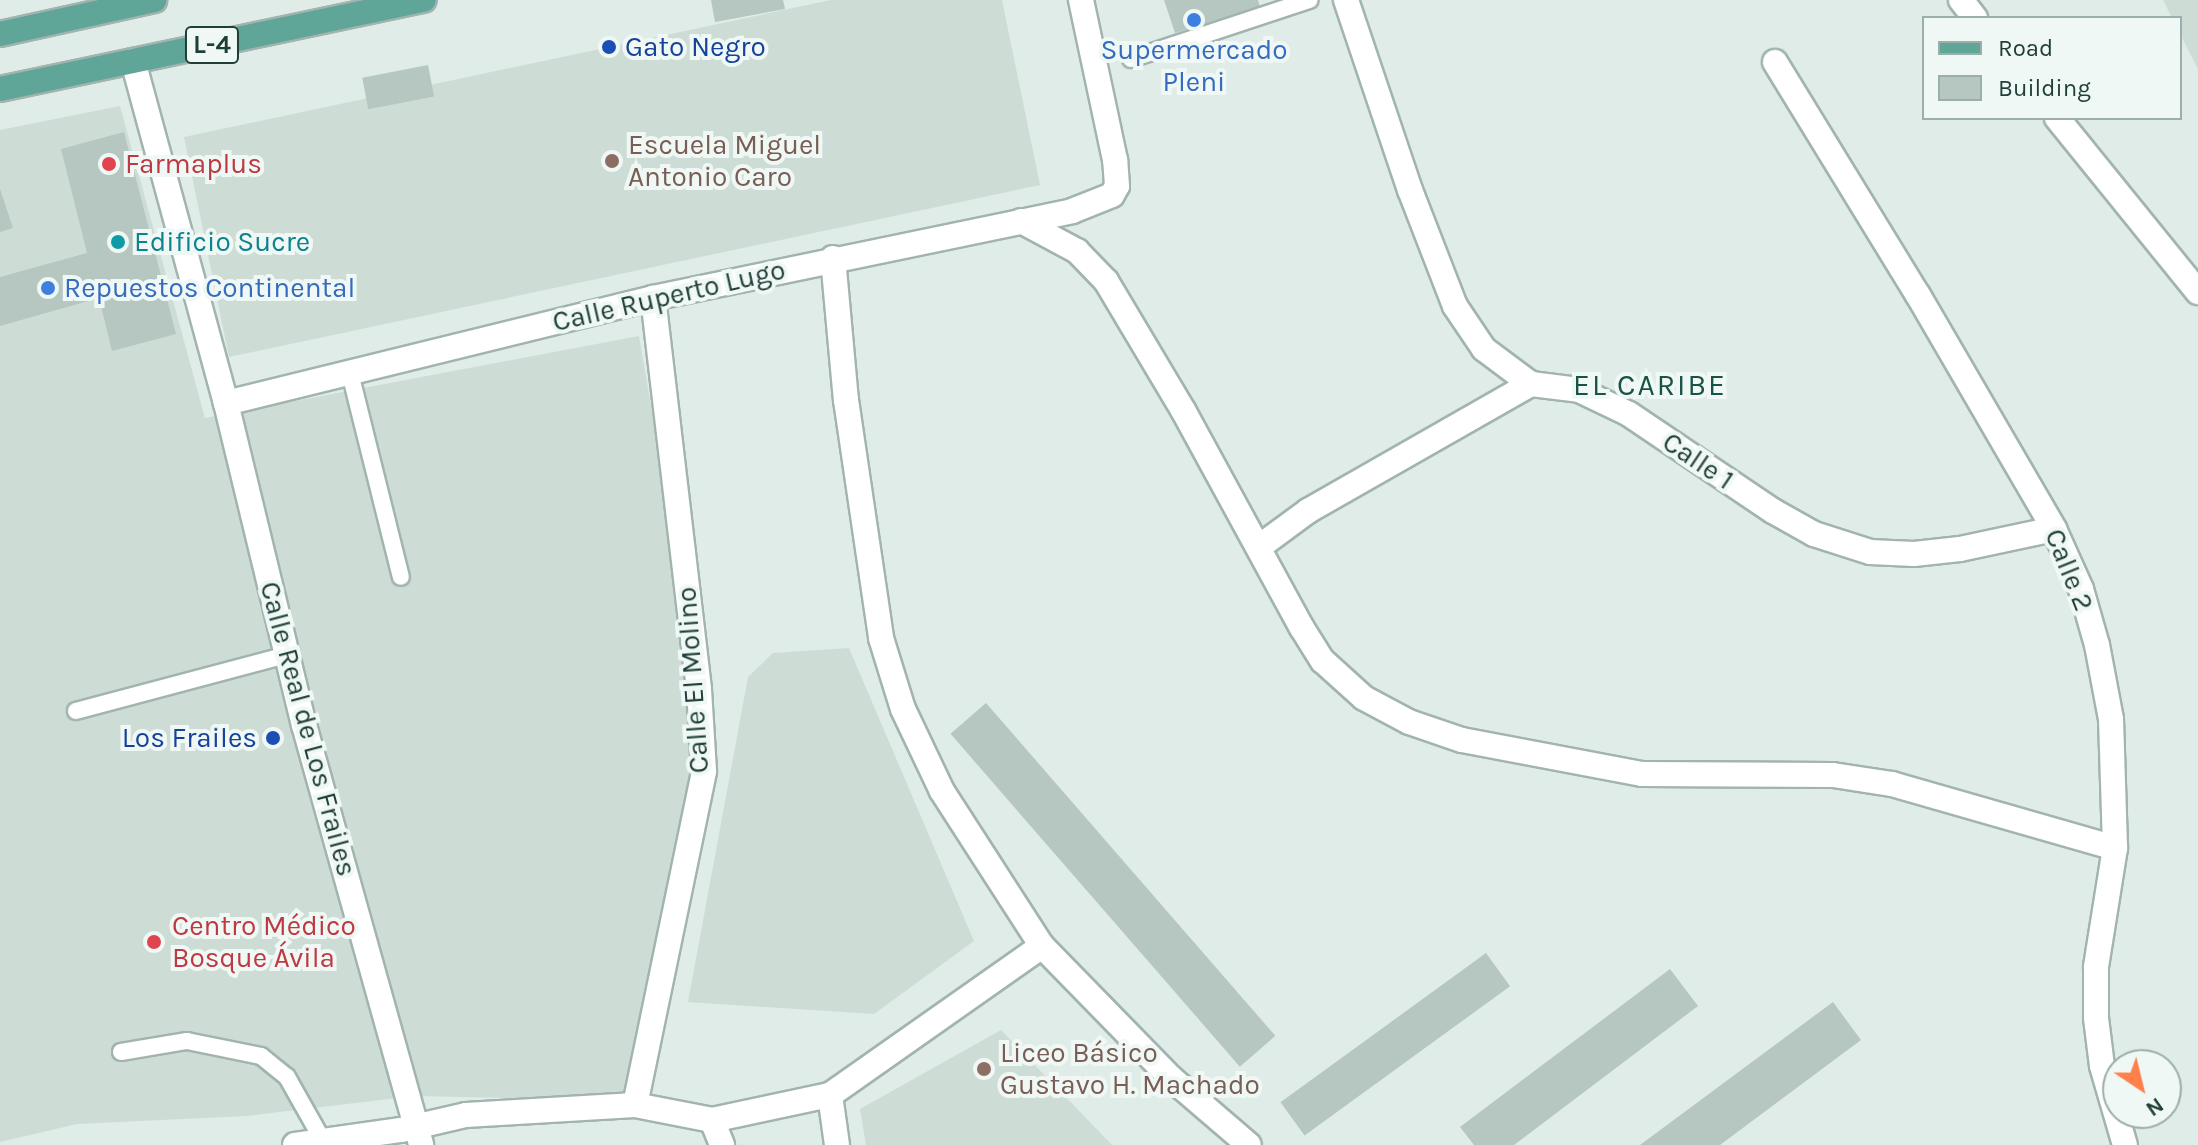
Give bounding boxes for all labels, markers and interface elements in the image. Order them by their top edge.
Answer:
marker: Supermercado Pleni [1185,11,1203,29]
legend [1922,16,2182,120]
road number: L-4 [184,23,240,67]
place label: Gato Negro [625,30,766,64]
place label: Supermercado Pleni [1100,33,1288,99]
text: Road [1998,34,2053,62]
marker: Gato Negro [600,38,618,56]
text: Building [1998,74,2091,102]
place label: Escuela Miguel Antonio Caro [628,128,821,194]
place label: Farmaplus [125,147,262,181]
marker: Escuela Miguel Antonio Caro [603,152,621,170]
marker: Farmaplus [100,155,118,173]
place label: Edificio Sucre [134,225,310,259]
marker: Edificio Sucre [109,233,127,251]
street label: Calle Ruperto Lugo [549,253,789,339]
place label: Repuestos Continental [64,271,355,305]
marker: Repuestos Continental [39,279,57,297]
district label: EL CARIBE [1573,367,1727,403]
street label: Calle 1 [1656,425,1740,497]
street label: Calle 2 [2037,524,2101,616]
street label: Calle Real de Los Frailes [252,578,364,880]
street label: Calle El Molino [670,586,716,774]
place label: Los Frailes [122,721,257,755]
marker: Los Frailes [264,729,282,747]
place label: Centro Médico Bosque Ávila [172,909,356,975]
marker: Centro Médico Bosque Ávila [143,931,165,953]
place label: Liceo Básico Gustavo H. Machado [1000,1036,1260,1102]
north arrow [2102,1049,2182,1129]
marker: Liceo Básico Gustavo H. Machado [975,1060,993,1078]
text: N [2141,1092,2169,1122]

